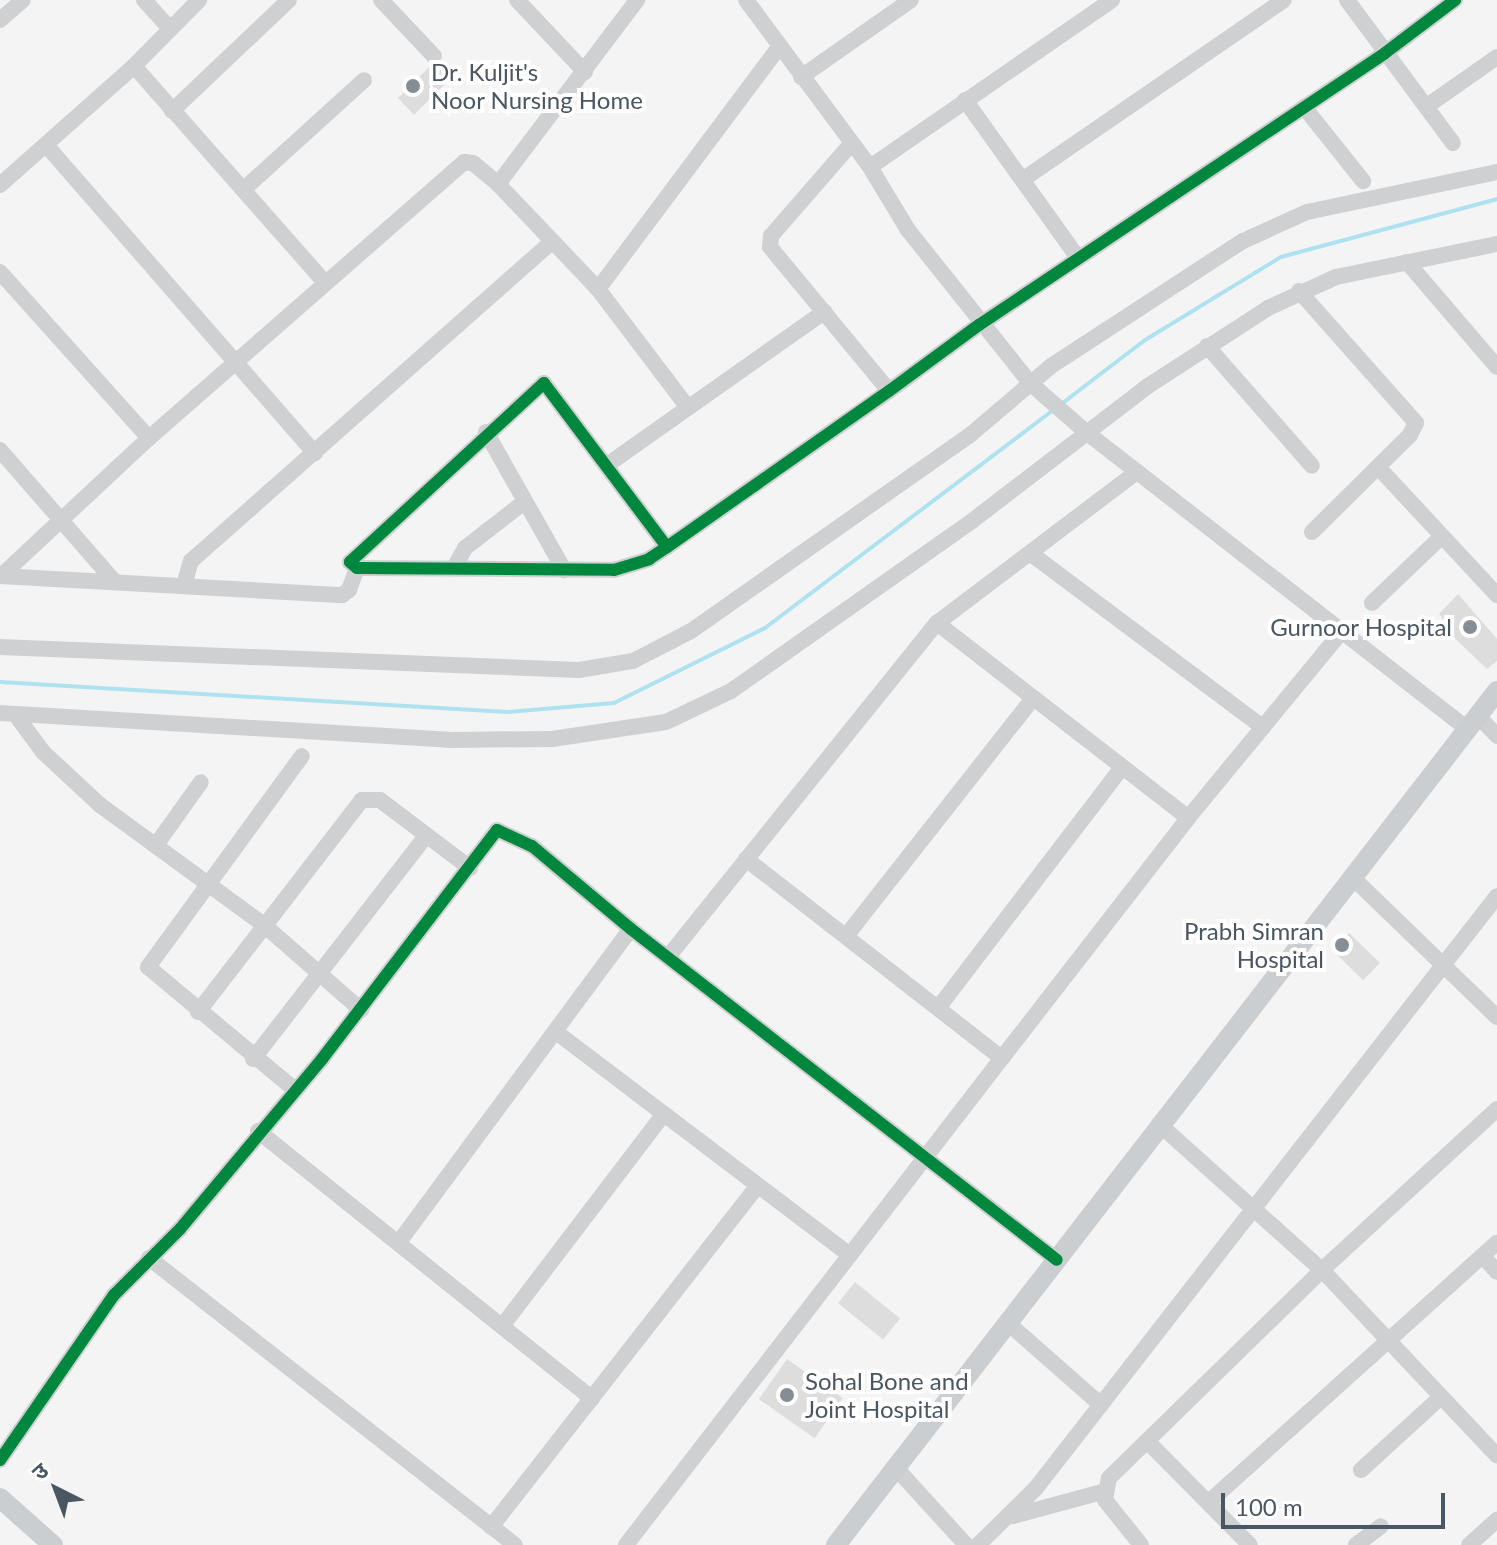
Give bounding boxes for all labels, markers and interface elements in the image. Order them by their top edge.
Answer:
place label: Dr. Kuljit's Noor Nursing Home [431,58,643,114]
marker: Dr. Kuljit's Noor Nursing Home [402,75,424,97]
place label: Gurnoor Hospital [1270,613,1452,641]
marker: Gurnoor Hospital [1459,616,1481,638]
place label: Prabh Simran Hospital [1184,917,1324,973]
marker: Prabh Simran Hospital [1331,934,1353,956]
place label: Sohal Bone and Joint Hospital [805,1367,969,1423]
marker: Sohal Bone and Joint Hospital [776,1384,798,1406]
north arrow [16,1449,96,1529]
text: उ [26,1456,53,1485]
scale bar [1225,1477,1449,1527]
text: 100 m [1235,1492,1303,1521]

